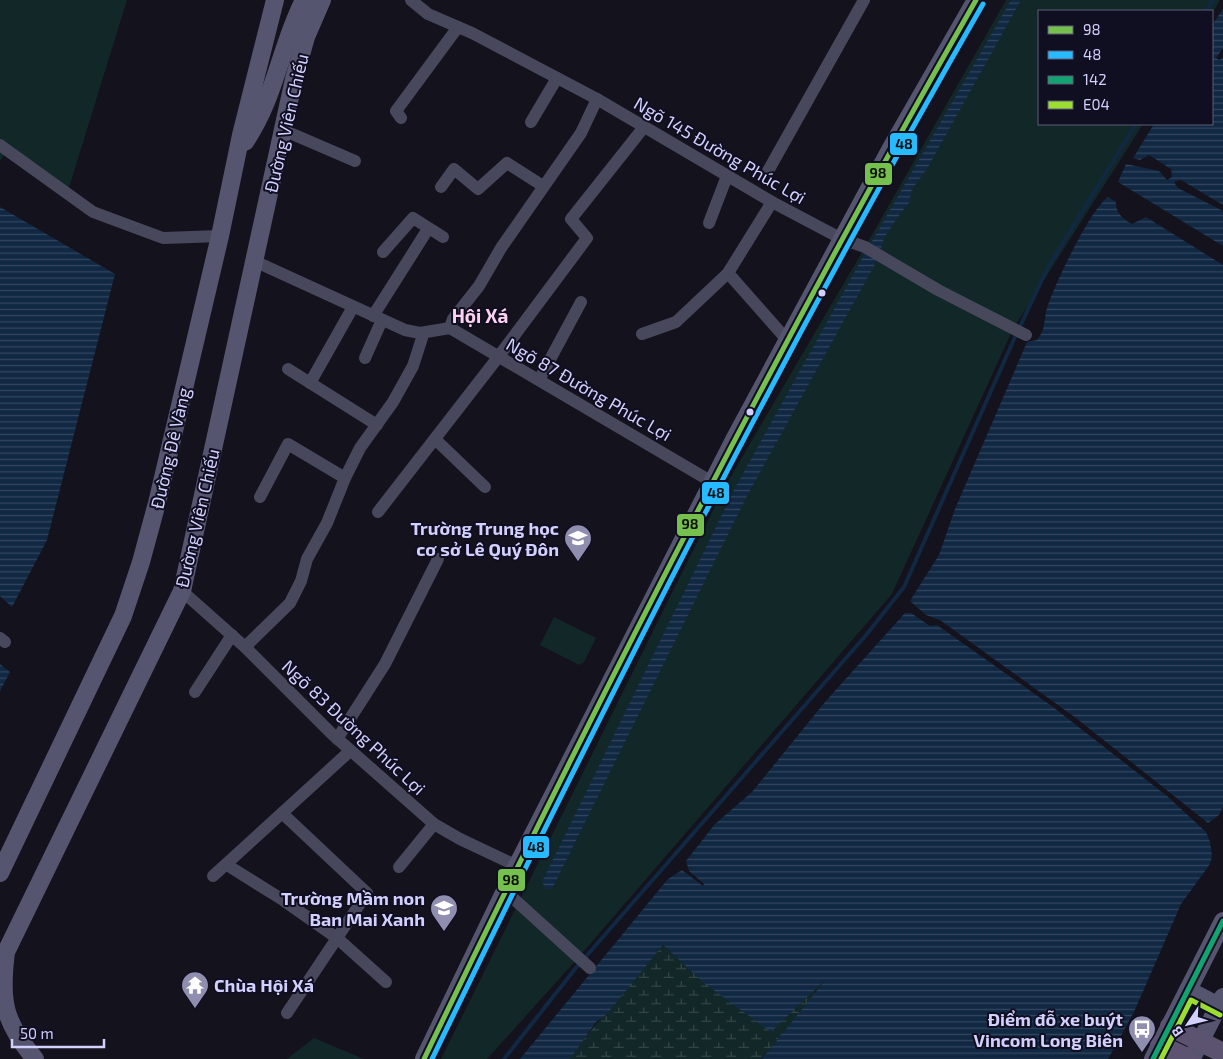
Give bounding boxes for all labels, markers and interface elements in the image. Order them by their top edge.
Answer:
legend [1038,10,1213,125]
text: 98 [1083,20,1101,38]
text: 48 [1083,45,1101,63]
street label: Đường Viên Chiếu [259,51,313,195]
text: 142 [1083,70,1107,88]
street label: Ngõ 145 Đường Phúc Lợi [630,92,810,208]
text: E04 [1083,95,1110,113]
line badge: 48 [889,132,918,156]
text: 48 [895,135,913,152]
line badge: 98 [864,162,893,186]
text: 98 [870,164,886,181]
unlabelled marker [817,288,827,298]
district label: Hội Xá [452,304,508,327]
street label: Ngõ 87 Đường Phúc Lợi [502,333,676,445]
street label: Đường Đê Vàng [145,385,195,511]
unlabelled marker [745,407,755,417]
street label: Đường Viên Chiếu [170,446,224,590]
line badge: 48 [701,481,730,505]
text: 48 [707,484,725,501]
line badge: 98 [676,513,705,537]
text: 98 [682,515,698,532]
place label: Trường Trung học cơ sở Lê Quý Đôn [411,517,559,560]
school or university icon: Trường Trung học cơ sở Lê Quý Đôn [563,523,593,562]
street label: Ngõ 83 Đường Phúc Lợi [278,655,430,799]
line badge: 48 [522,835,550,859]
text: 48 [527,838,545,855]
line badge: 98 [497,868,526,892]
text: 98 [503,871,519,888]
place label: Trường Mầm non Ban Mai Xanh [281,887,425,930]
school or university icon: Trường Mầm non Ban Mai Xanh [429,893,459,932]
temple icon: Chùa Hội Xá [180,970,210,1009]
place label: Chùa Hội Xá [214,974,314,996]
north arrow [1163,999,1213,1049]
place label: Điểm đỗ xe buýt Vincom Long Biên [973,1008,1124,1051]
bus stop icon: Điểm đỗ xe buýt Vincom Long Biên [1127,1014,1157,1053]
scale bar [12,1016,105,1048]
text: B [1167,1023,1186,1040]
text: 50 m [20,1024,54,1042]

